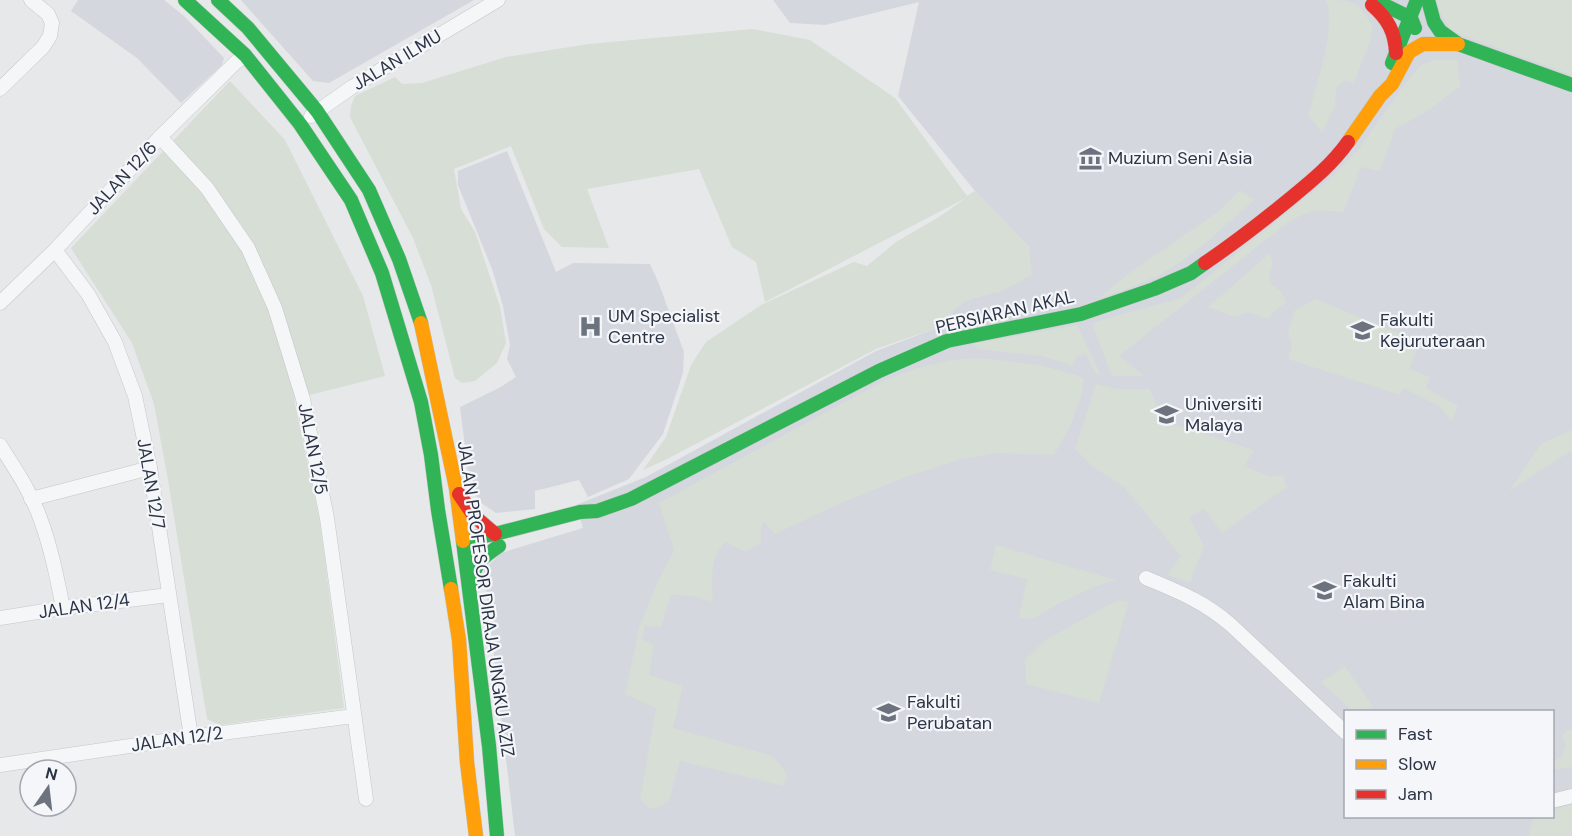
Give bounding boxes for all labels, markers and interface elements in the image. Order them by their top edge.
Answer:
street label: JALAN ILMU [348,24,446,96]
street label: JALAN 12/6 [82,136,162,220]
museum icon: Muzium Seni Asia [1077,145,1103,171]
place label: Muzium Seni Asia [1108,146,1252,170]
street label: PERSIARAN AKAL [933,284,1077,340]
place label: UM Specialist Centre [608,304,720,349]
place label: Fakulti Kejuruteraan [1380,308,1485,353]
hospital icon: UM Specialist Centre [577,313,603,339]
school or university icon: Fakulti Kejuruteraan [1349,317,1375,343]
place label: Universiti Malaya [1185,392,1262,437]
street label: JALAN 12/5 [292,401,334,497]
school or university icon: Universiti Malaya [1154,401,1180,427]
street label: JALAN 12/7 [131,437,171,531]
street label: JALAN PROFESOR DIRAJA UNGKU AZIZ [452,439,520,759]
place label: Fakulti Alam Bina [1343,569,1425,614]
school or university icon: Fakulti Alam Bina [1312,578,1338,604]
street label: JALAN 12/4 [37,588,131,624]
place label: Fakulti Perubatan [907,690,992,735]
school or university icon: Fakulti Perubatan [876,699,902,725]
legend [1344,710,1554,818]
street label: JALAN 12/2 [130,721,224,757]
text: Fast [1398,722,1433,746]
text: Slow [1398,752,1437,776]
north arrow [18,758,78,818]
text: N [43,762,60,786]
text: Jam [1398,782,1433,806]

